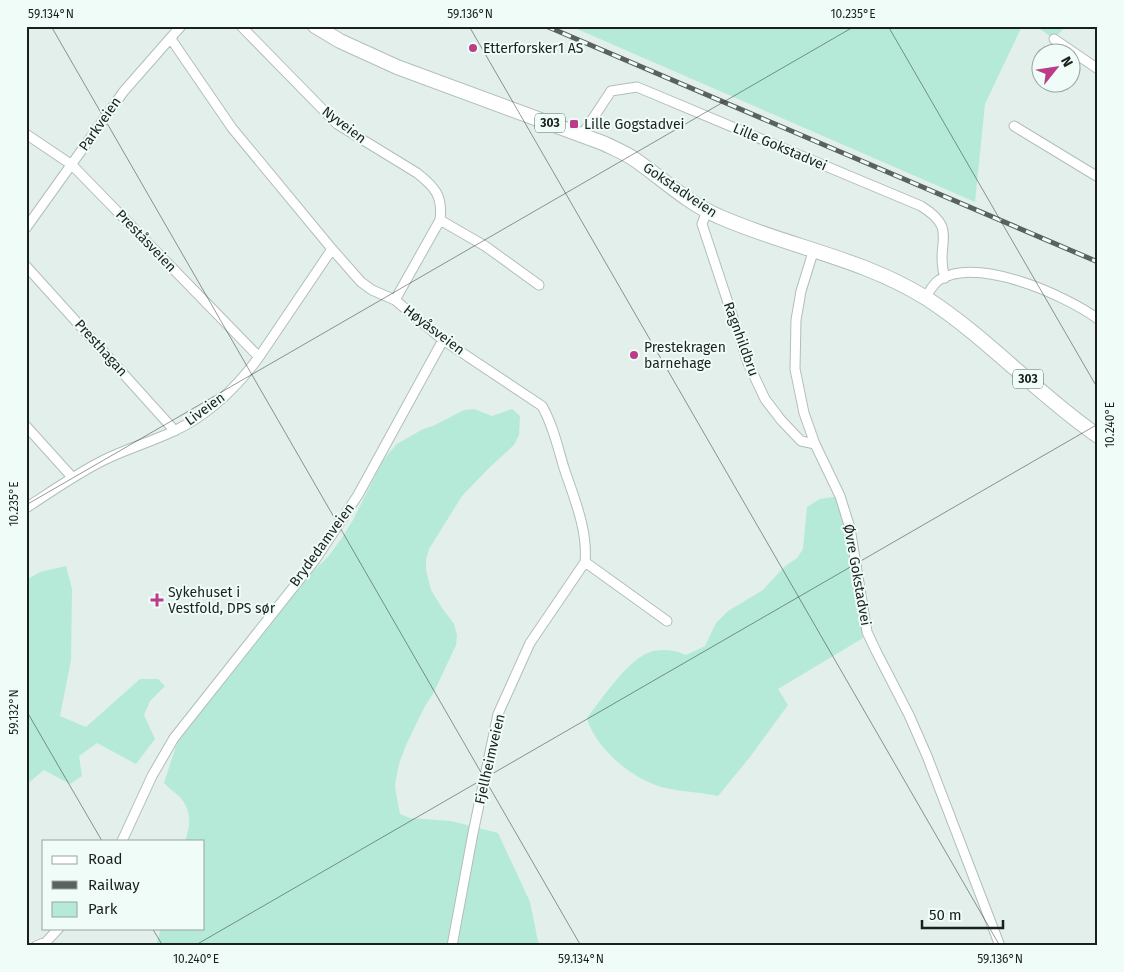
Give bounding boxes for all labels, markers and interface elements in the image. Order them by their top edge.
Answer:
text: 59.134°N [28,7,74,21]
text: 59.136°N [447,7,493,21]
text: 10.235°E [830,7,876,21]
place label: Etterforsker1 AS [483,40,584,57]
marker: Etterforsker1 AS [467,42,479,54]
north arrow [1032,42,1082,92]
text: N [1057,53,1077,70]
street label: Parkveien [75,94,125,154]
street label: Nyveien [319,103,369,147]
road number: 303 [535,114,565,132]
place label: Lille Gogstadvei [584,116,684,133]
marker: Lille Gogstadvei [568,118,580,130]
street label: Lille Gokstadvei [730,120,830,174]
street label: Gokstadveien [640,159,720,221]
street label: Preståsveien [112,206,180,276]
street label: Ragnhildbru [720,300,762,378]
street label: Høyåsveien [400,301,468,359]
street label: Presthagan [71,316,131,380]
place label: Prestekragen barnehage [644,339,726,372]
marker: Prestekragen barnehage [628,349,640,361]
road number: 303 [1013,369,1043,388]
street label: Liveien [182,389,228,429]
text: 10.240°E [1103,402,1117,448]
text: 10.235°E [7,481,21,527]
street label: Brydedamveien [286,500,358,590]
street label: Øvre Gokstadvei [840,523,874,627]
place label: Sykehuset i Vestfold, DPS sør [168,584,276,617]
marker: Sykehuset i Vestfold, DPS sør [150,593,164,607]
text: 59.132°N [7,689,21,735]
street label: Fjellheimveien [471,712,509,806]
legend [42,840,205,930]
text: Road [88,850,123,868]
text: Railway [88,876,140,894]
scale bar [922,897,1003,929]
text: Park [88,900,118,918]
text: 50 m [929,906,962,924]
text: 10.240°E [173,952,219,966]
text: 59.134°N [558,952,604,966]
text: 59.136°N [977,952,1023,966]

